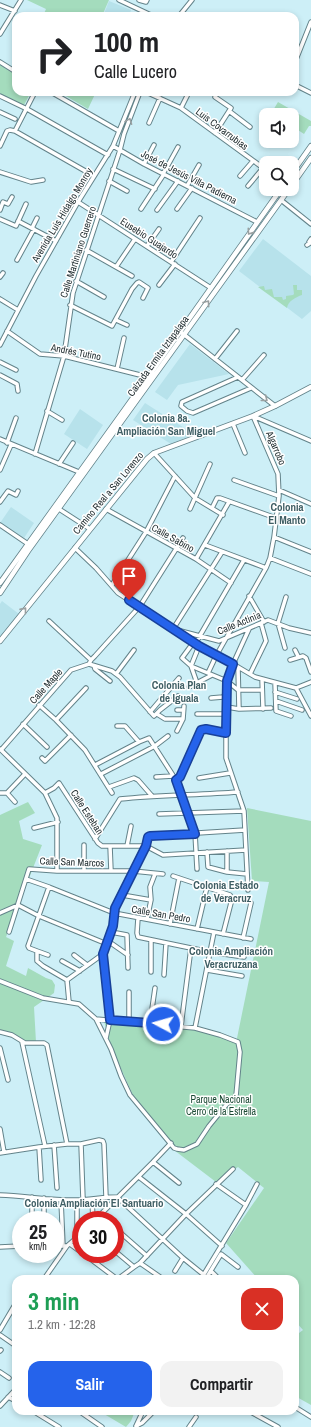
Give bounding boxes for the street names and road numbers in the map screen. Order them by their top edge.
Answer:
street label: Luis Covarrubias [193,105,251,153]
street label: José de Jesús Villa Padierna [139,147,240,207]
street label: Avenida Luis Hidalgo Monroy [28,165,96,265]
street label: Calle Martiniano Guerrero [57,204,99,299]
street label: Eusebio Guajardo [118,215,181,262]
street label: Calzada Ermita Iztapalapa [124,313,192,399]
street label: Andrés Tutino [49,341,103,363]
street label: Algarrobo [263,428,289,467]
street label: Camino Real a San Lorenzo [70,449,147,537]
street label: Calle Sabino [149,521,197,555]
street label: Calle Actinia [215,608,263,638]
street label: Calle Maple [27,665,66,706]
street label: Calle Esteban [68,787,106,837]
street label: Calle San Marcos [39,854,105,870]
street label: Calle San Pedro [130,902,192,926]

